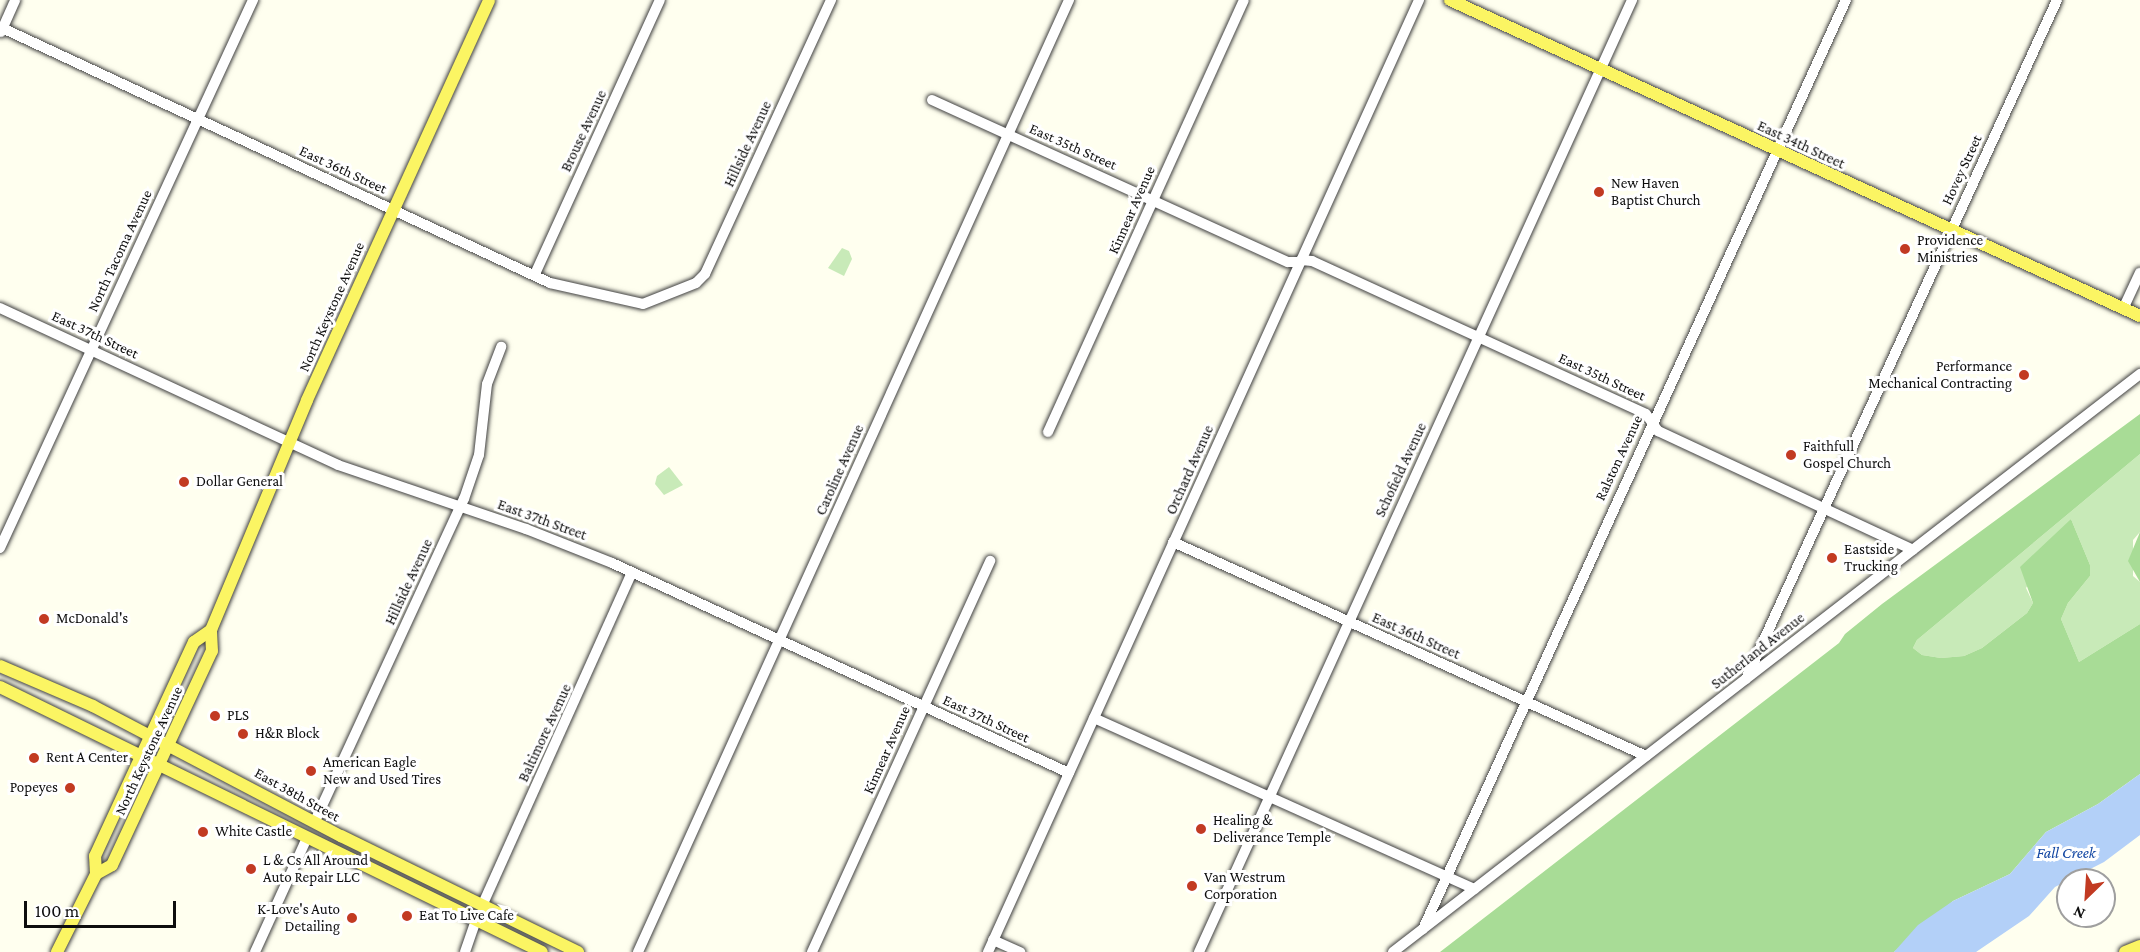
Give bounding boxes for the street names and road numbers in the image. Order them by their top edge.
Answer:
street label: Brouse Avenue [557,87,611,175]
street label: Hillside Avenue [720,98,776,190]
street label: East 34th Street [1754,117,1848,173]
street label: East 35th Street [1026,120,1120,174]
street label: Hovey Street [1938,132,1986,208]
street label: East 36th Street [296,142,390,198]
street label: Kinnear Avenue [1105,163,1159,257]
street label: North Tacoma Avenue [84,187,156,315]
street label: North Keystone Avenue [295,239,369,375]
street label: East 37th Street [49,307,141,363]
street label: East 35th Street [1556,349,1648,405]
street label: Ralston Avenue [1591,412,1647,504]
street label: Schofield Avenue [1371,420,1431,520]
street label: Caroline Avenue [812,422,868,518]
street label: Orchard Avenue [1162,422,1218,518]
street label: East 37th Street [495,496,589,544]
street label: Hillside Avenue [381,536,437,628]
street label: East 36th Street [1369,609,1463,663]
street label: Sutherland Avenue [1708,609,1808,693]
street label: Baltimore Avenue [514,681,576,785]
street label: North Keystone Avenue [111,684,187,818]
street label: East 37th Street [940,691,1032,747]
street label: Kinnear Avenue [860,703,914,797]
street label: East 38th Street [251,764,343,826]

